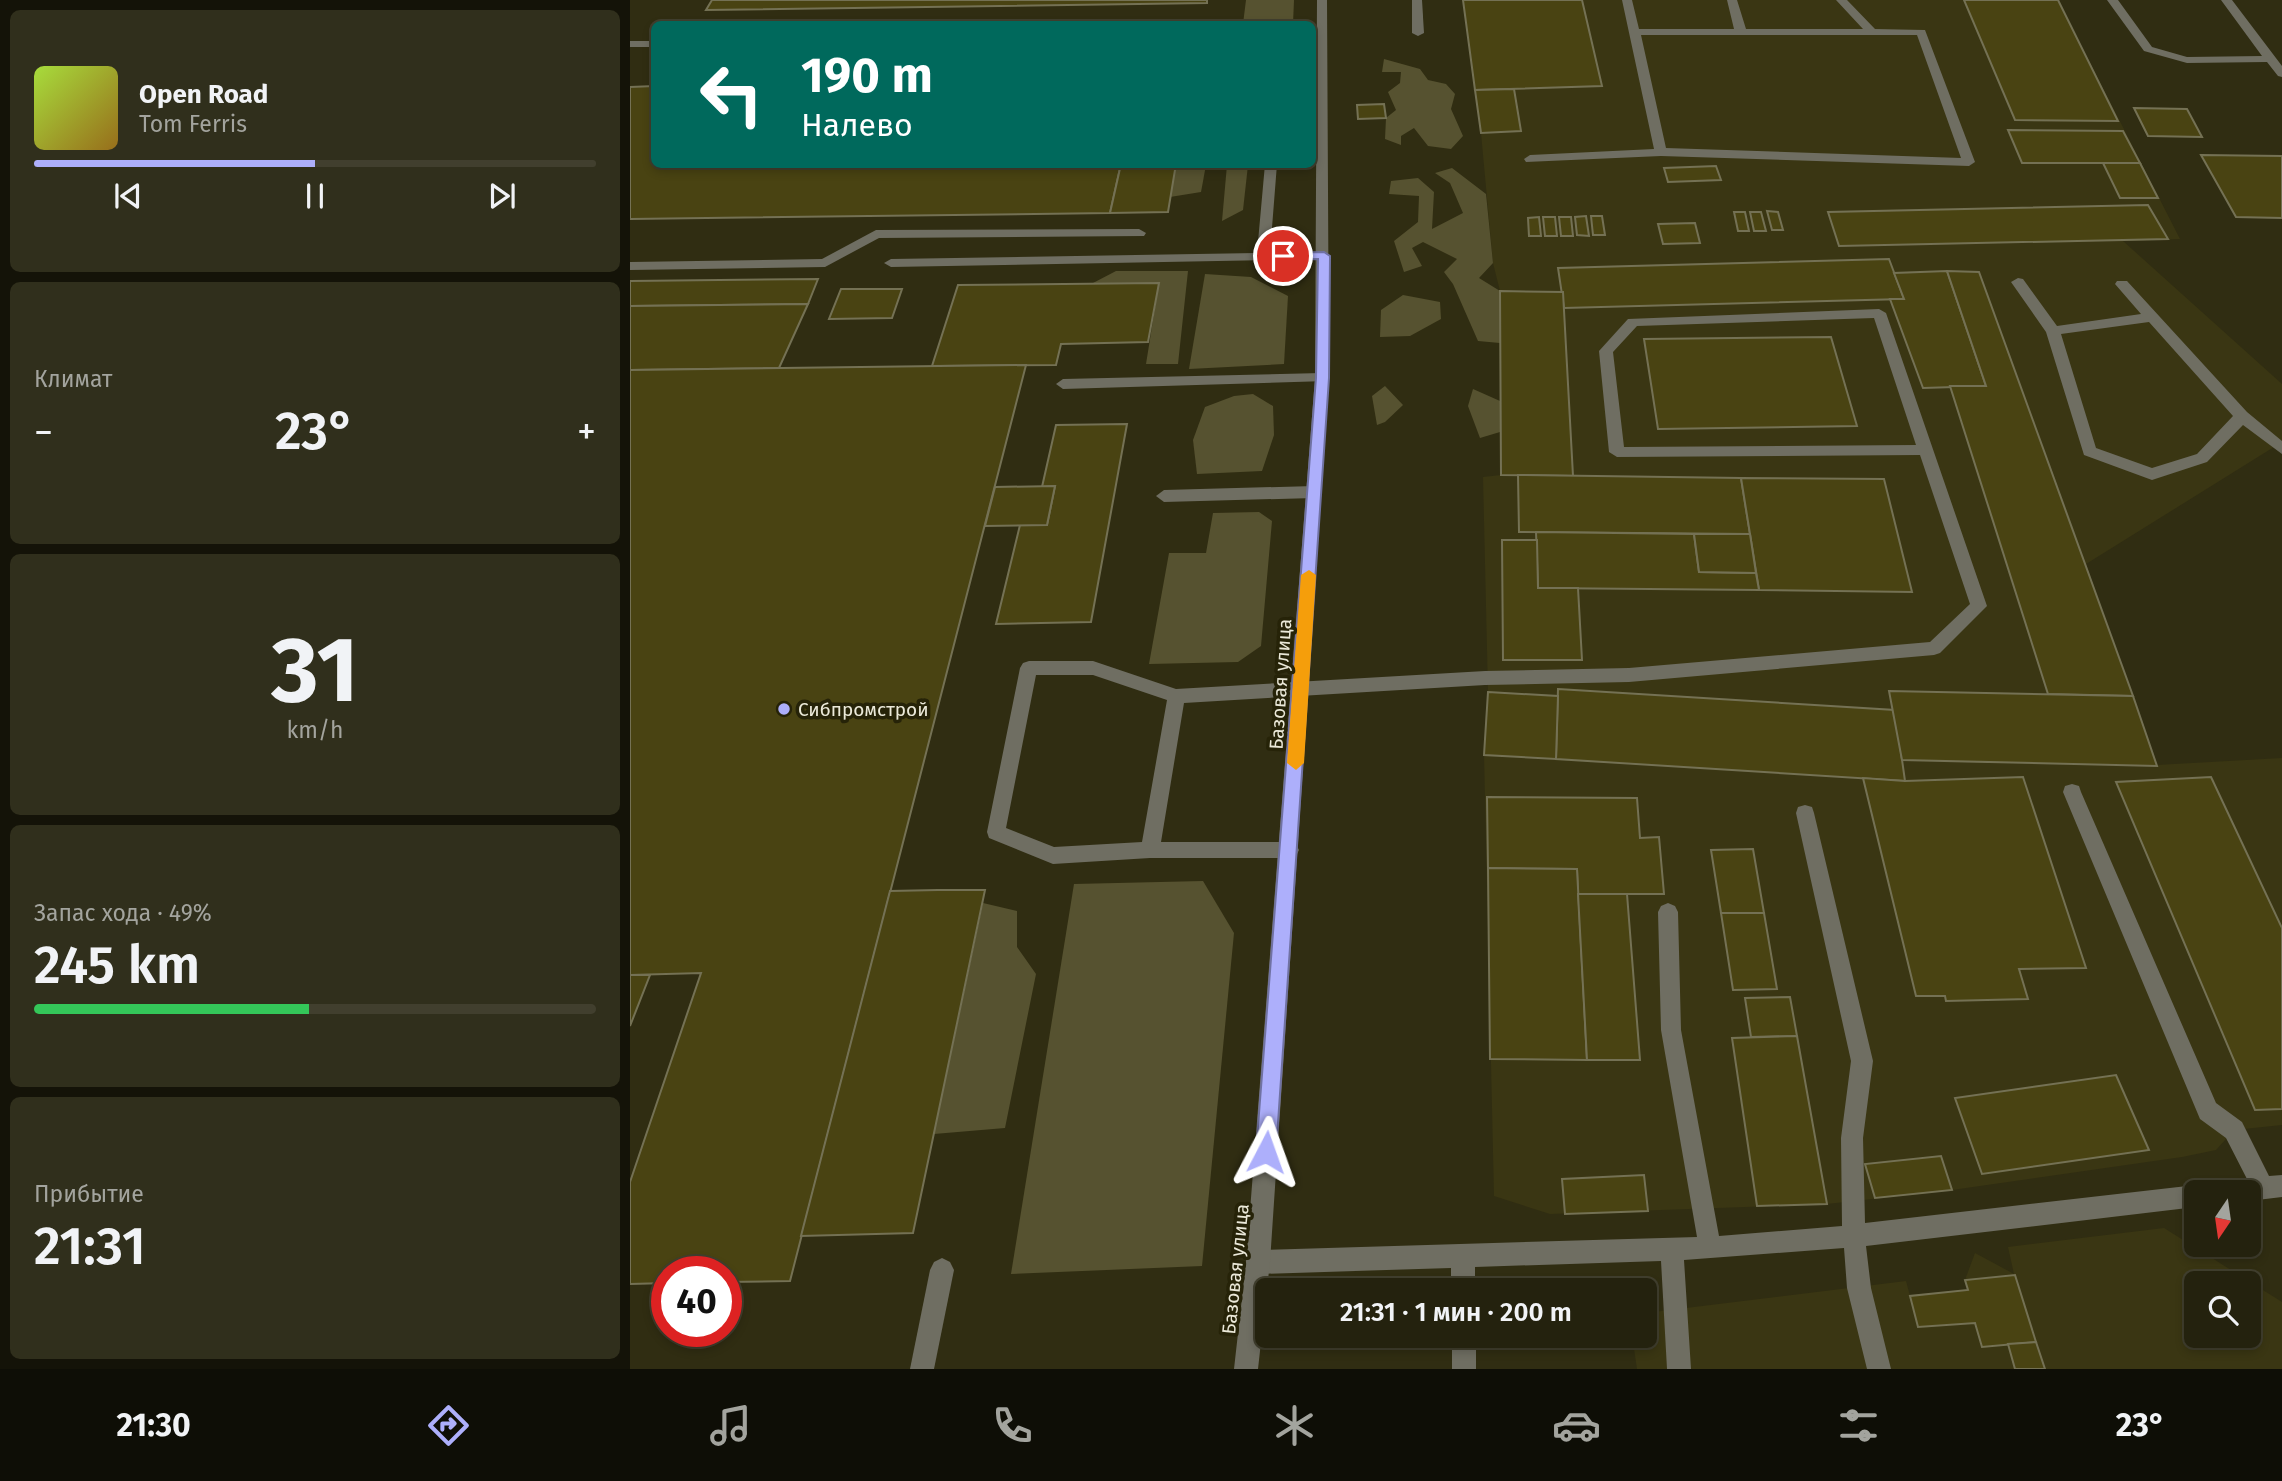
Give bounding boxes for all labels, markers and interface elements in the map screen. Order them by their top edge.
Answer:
text: 190 m [801,46,933,105]
icon: left [686,49,777,140]
text: Open Road [139,79,268,110]
text: Налево [801,106,913,144]
text: Tom Ferris [139,110,247,138]
icon: previous [109,177,147,215]
icon: pause [296,177,334,215]
icon: next [483,177,521,215]
pin [1253,226,1313,286]
icon: arrive [1264,237,1302,275]
text: Климат [34,365,112,393]
text: 23° [275,400,355,463]
text: − [34,409,53,455]
text: + [577,409,596,455]
text: 31 [271,616,359,725]
street label: Базовая улица [1264,618,1297,750]
place label: Сибпромстрой [798,698,929,721]
marker: Сибпромстрой [776,701,792,717]
text: km/h [287,716,343,744]
text: Запас хода · 49% [34,899,212,927]
text: 245 km [34,934,200,997]
position arrow [1229,1115,1303,1189]
text: Прибытие [34,1180,144,1208]
north arrow [2184,1180,2261,1256]
map controls [2184,1180,2261,1348]
street label: Базовая улица [1217,1203,1254,1335]
text: 21:31 [34,1215,146,1278]
speed limit sign: 40 [651,1256,742,1347]
button: search [2184,1271,2261,1348]
text: 21:31 · 1 мин · 200 m [1340,1297,1572,1328]
icon: directions [424,1401,473,1450]
icon: music [706,1401,755,1450]
icon: phone [988,1401,1037,1450]
icon: climate [1270,1401,1319,1450]
icon: car [1552,1401,1601,1450]
icon: filters [1834,1401,1883,1450]
text: 21:30 [117,1406,191,1444]
text: 23° [2116,1406,2165,1444]

